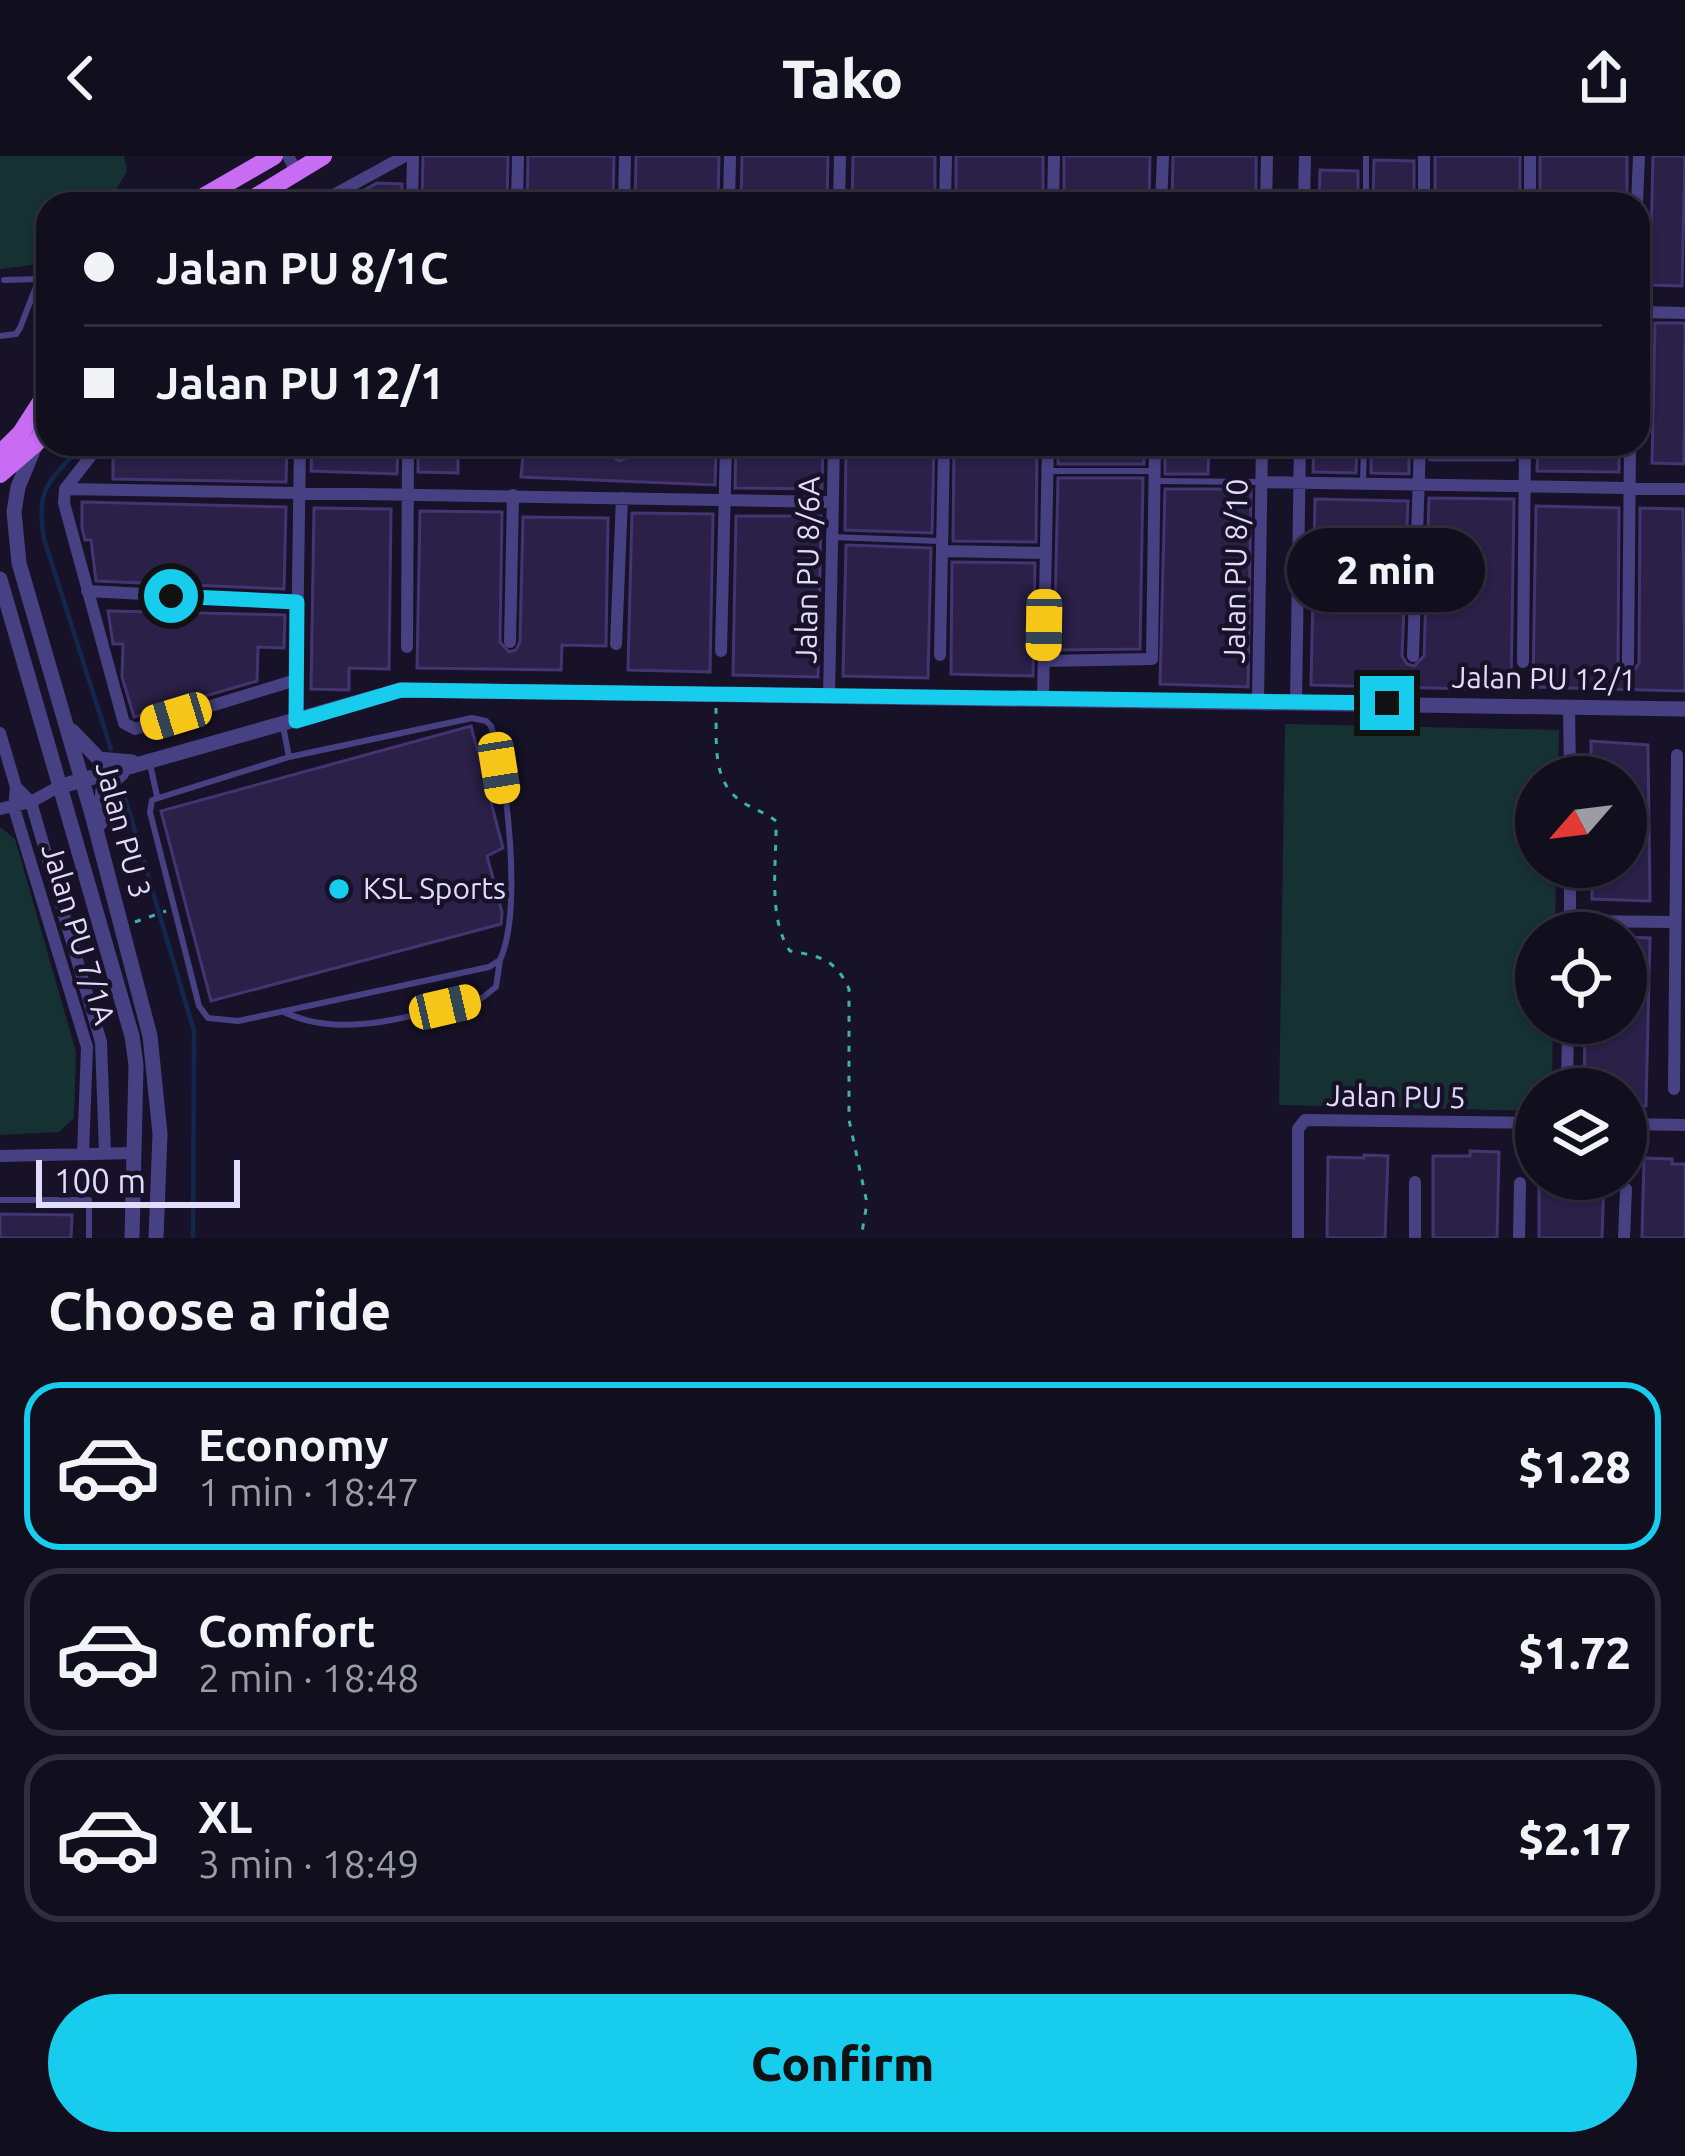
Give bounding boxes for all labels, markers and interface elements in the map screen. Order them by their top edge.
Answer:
icon: back [48,45,114,111]
icon: share [1571,45,1637,111]
text: Tako [782,48,903,108]
text: Jalan PU 8/1C [156,242,449,293]
text: Jalan PU 12/1 [156,357,445,408]
street label: Jalan PU 8/6A [788,476,826,664]
street label: Jalan PU 8/10 [1216,478,1254,664]
callout: 2 min [1288,529,1486,613]
text: 2 min [1336,548,1436,591]
route start [144,569,198,623]
car [1025,589,1063,661]
street label: Jalan PU 12/1 [1451,659,1637,697]
route end [1360,676,1414,730]
car [136,688,216,744]
car [476,730,522,806]
north arrow [1515,756,1647,888]
map controls [1515,756,1647,1200]
street label: Jalan PU 3 [89,758,158,902]
street label: Jalan PU 7/1A [35,839,123,1029]
place label: KSL Sports [363,871,506,905]
marker: KSL Sports [326,876,352,902]
button: locate [1515,912,1647,1044]
car [406,981,484,1033]
button: layers [1515,1068,1647,1200]
street label: Jalan PU 5 [1326,1078,1466,1114]
scale bar [36,1154,240,1207]
text: 100 m [54,1162,146,1199]
text: Choose a ride [48,1280,391,1340]
icon: car [54,1412,162,1520]
text: Economy [198,1419,389,1470]
text: $1.28 [1518,1441,1631,1492]
text: 1 min · 18:47 [198,1470,419,1513]
icon: car [54,1598,162,1706]
text: Comfort [198,1605,375,1656]
text: $1.72 [1518,1627,1631,1678]
text: 2 min · 18:48 [198,1656,419,1699]
icon: car [54,1784,162,1892]
text: XL [198,1791,252,1842]
text: $2.17 [1518,1813,1631,1864]
text: 3 min · 18:49 [198,1842,419,1885]
button: Confirm [48,1994,1637,2132]

